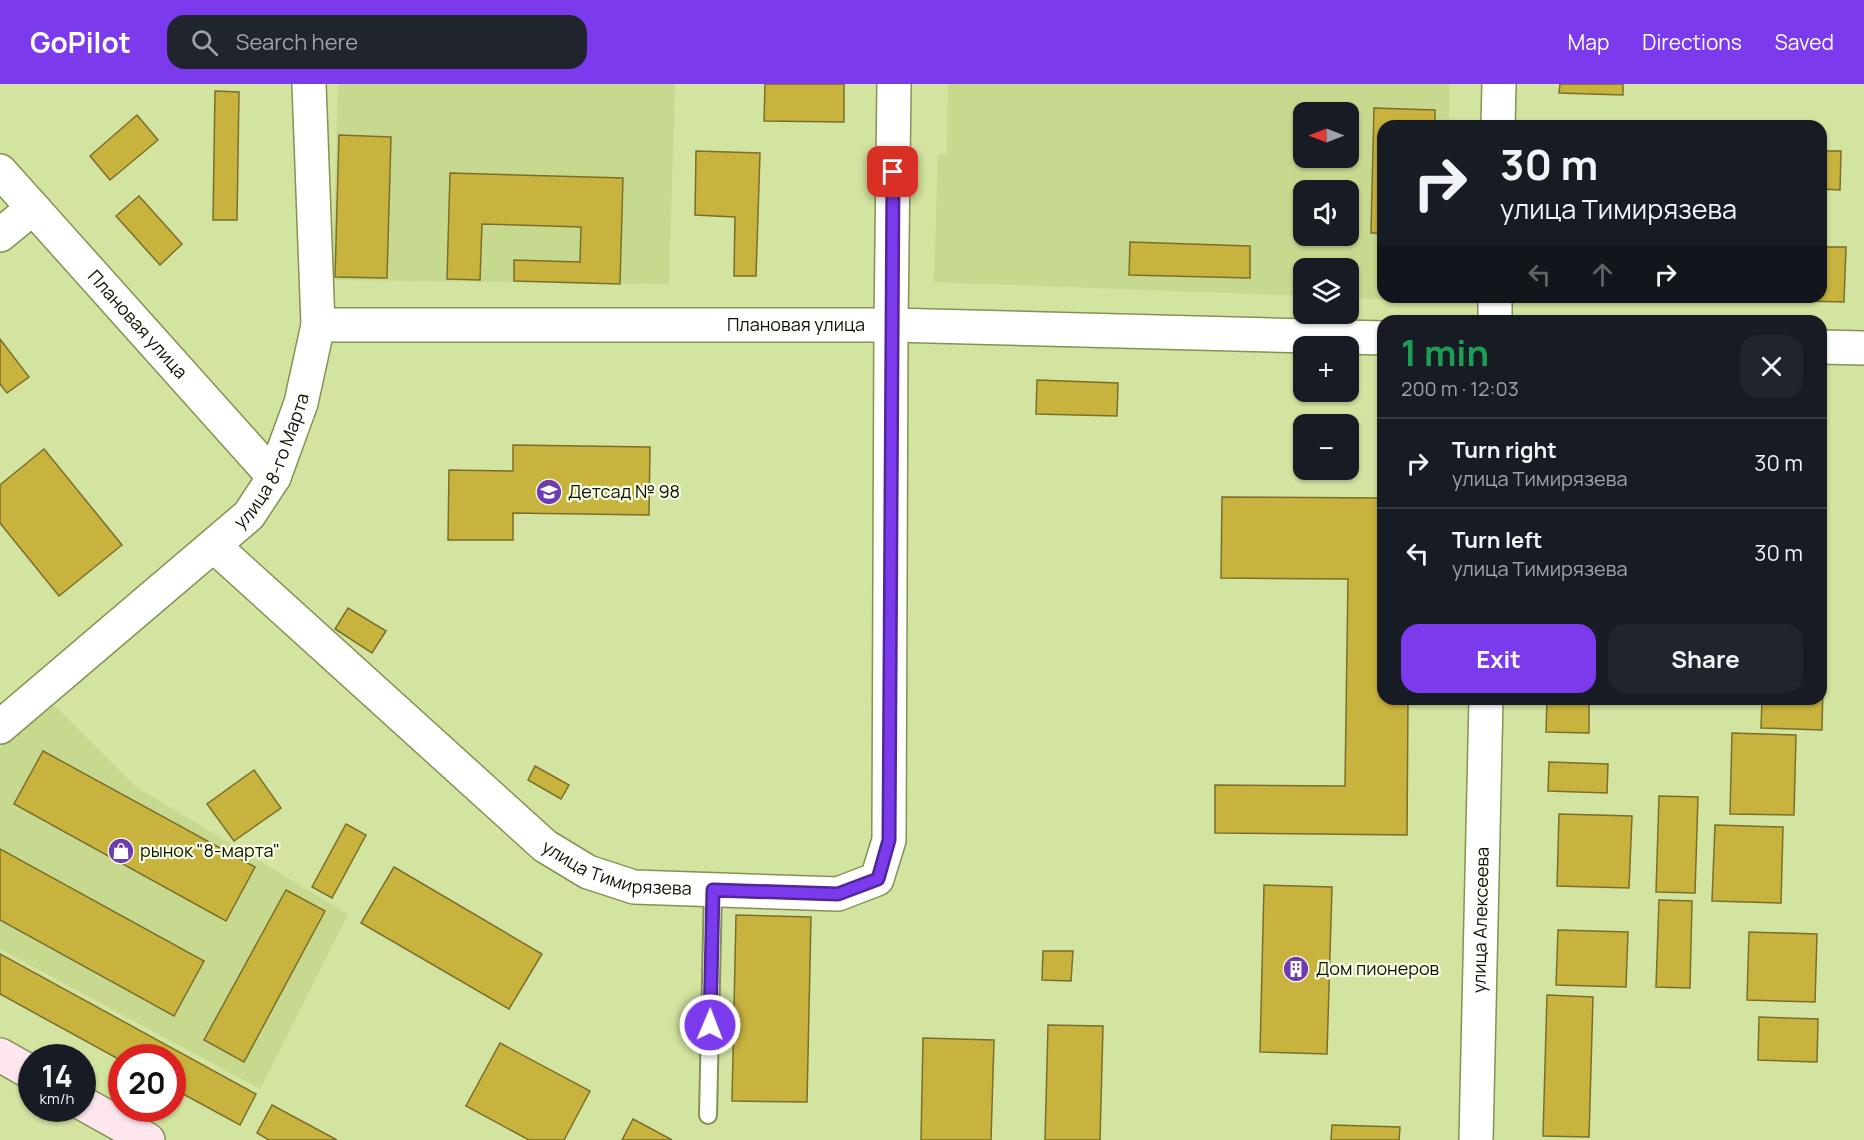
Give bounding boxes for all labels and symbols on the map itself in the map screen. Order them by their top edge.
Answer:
north arrow [1293,102,1359,168]
pin [867,146,918,197]
street label: Плановая улица [83,264,193,383]
street label: Плановая улица [727,312,865,336]
street label: улица 8-го Марта [229,391,314,534]
school or university icon: Детсад № 98 [534,477,564,507]
place label: Детсад № 98 [568,479,680,503]
street label: улица Тимирязева [538,834,692,900]
shop icon: рынок "8-марта" [106,836,136,866]
place label: рынок "8-марта" [140,838,280,862]
street label: улица Алексеева [1466,847,1494,993]
building icon: Дом пионеров [1281,954,1311,984]
place label: Дом пионеров [1316,956,1440,980]
position arrow [678,993,742,1057]
speed limit sign: 20 [108,1044,186,1122]

